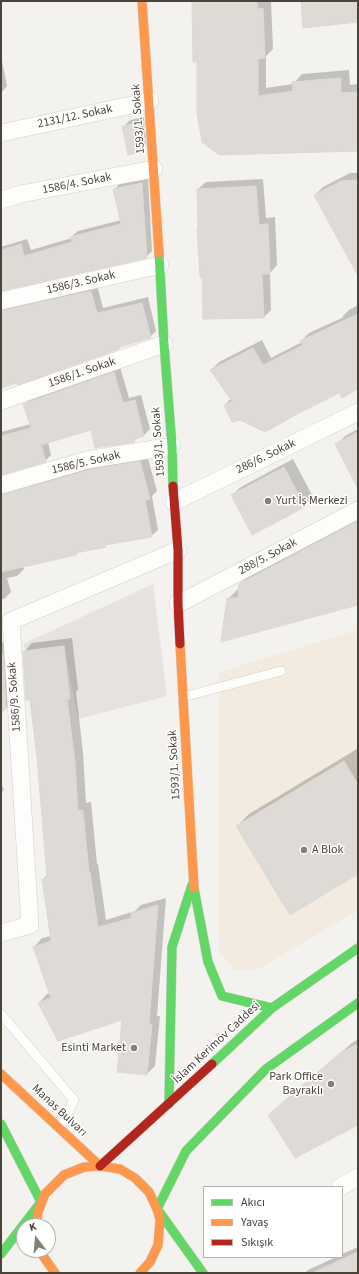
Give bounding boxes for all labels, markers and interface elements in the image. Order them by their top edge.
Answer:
street label: 1593/1. Sokak [129,84,149,154]
street label: 2131/12. Sokak [36,102,114,132]
street label: 1586/4. Sokak [41,170,113,198]
street label: 1586/3. Sokak [45,268,117,298]
street label: 1586/1. Sokak [47,355,117,391]
street label: 1593/1. Sokak [149,407,169,477]
street label: 286/6. Sokak [234,436,298,478]
street label: 1586/5. Sokak [50,448,122,478]
place label: Yurt İş Merkezi [276,494,348,508]
marker: Yurt İş Merkezi [263,496,273,506]
street label: 288/5. Sokak [236,536,300,578]
street label: 1586/9. Sokak [5,662,25,732]
street label: 1593/1. Sokak [166,730,184,800]
place label: A Blok [312,843,343,857]
marker: A Blok [299,845,309,855]
street label: İslam Kerimov Caddesi [170,999,264,1087]
place label: Esinti Market [61,1041,126,1055]
marker: Esinti Market [129,1043,139,1053]
place label: Park Office Bayraklı [269,1070,323,1098]
marker: Park Office Bayraklı [326,1079,336,1089]
street label: Manas Bulvarı [28,1082,90,1140]
legend [203,1186,343,1258]
text: Akıcı [241,1194,265,1211]
text: Yavaş [241,1214,268,1231]
north arrow [16,1218,56,1258]
text: K [28,1219,38,1235]
text: Sıkışık [241,1234,273,1251]

